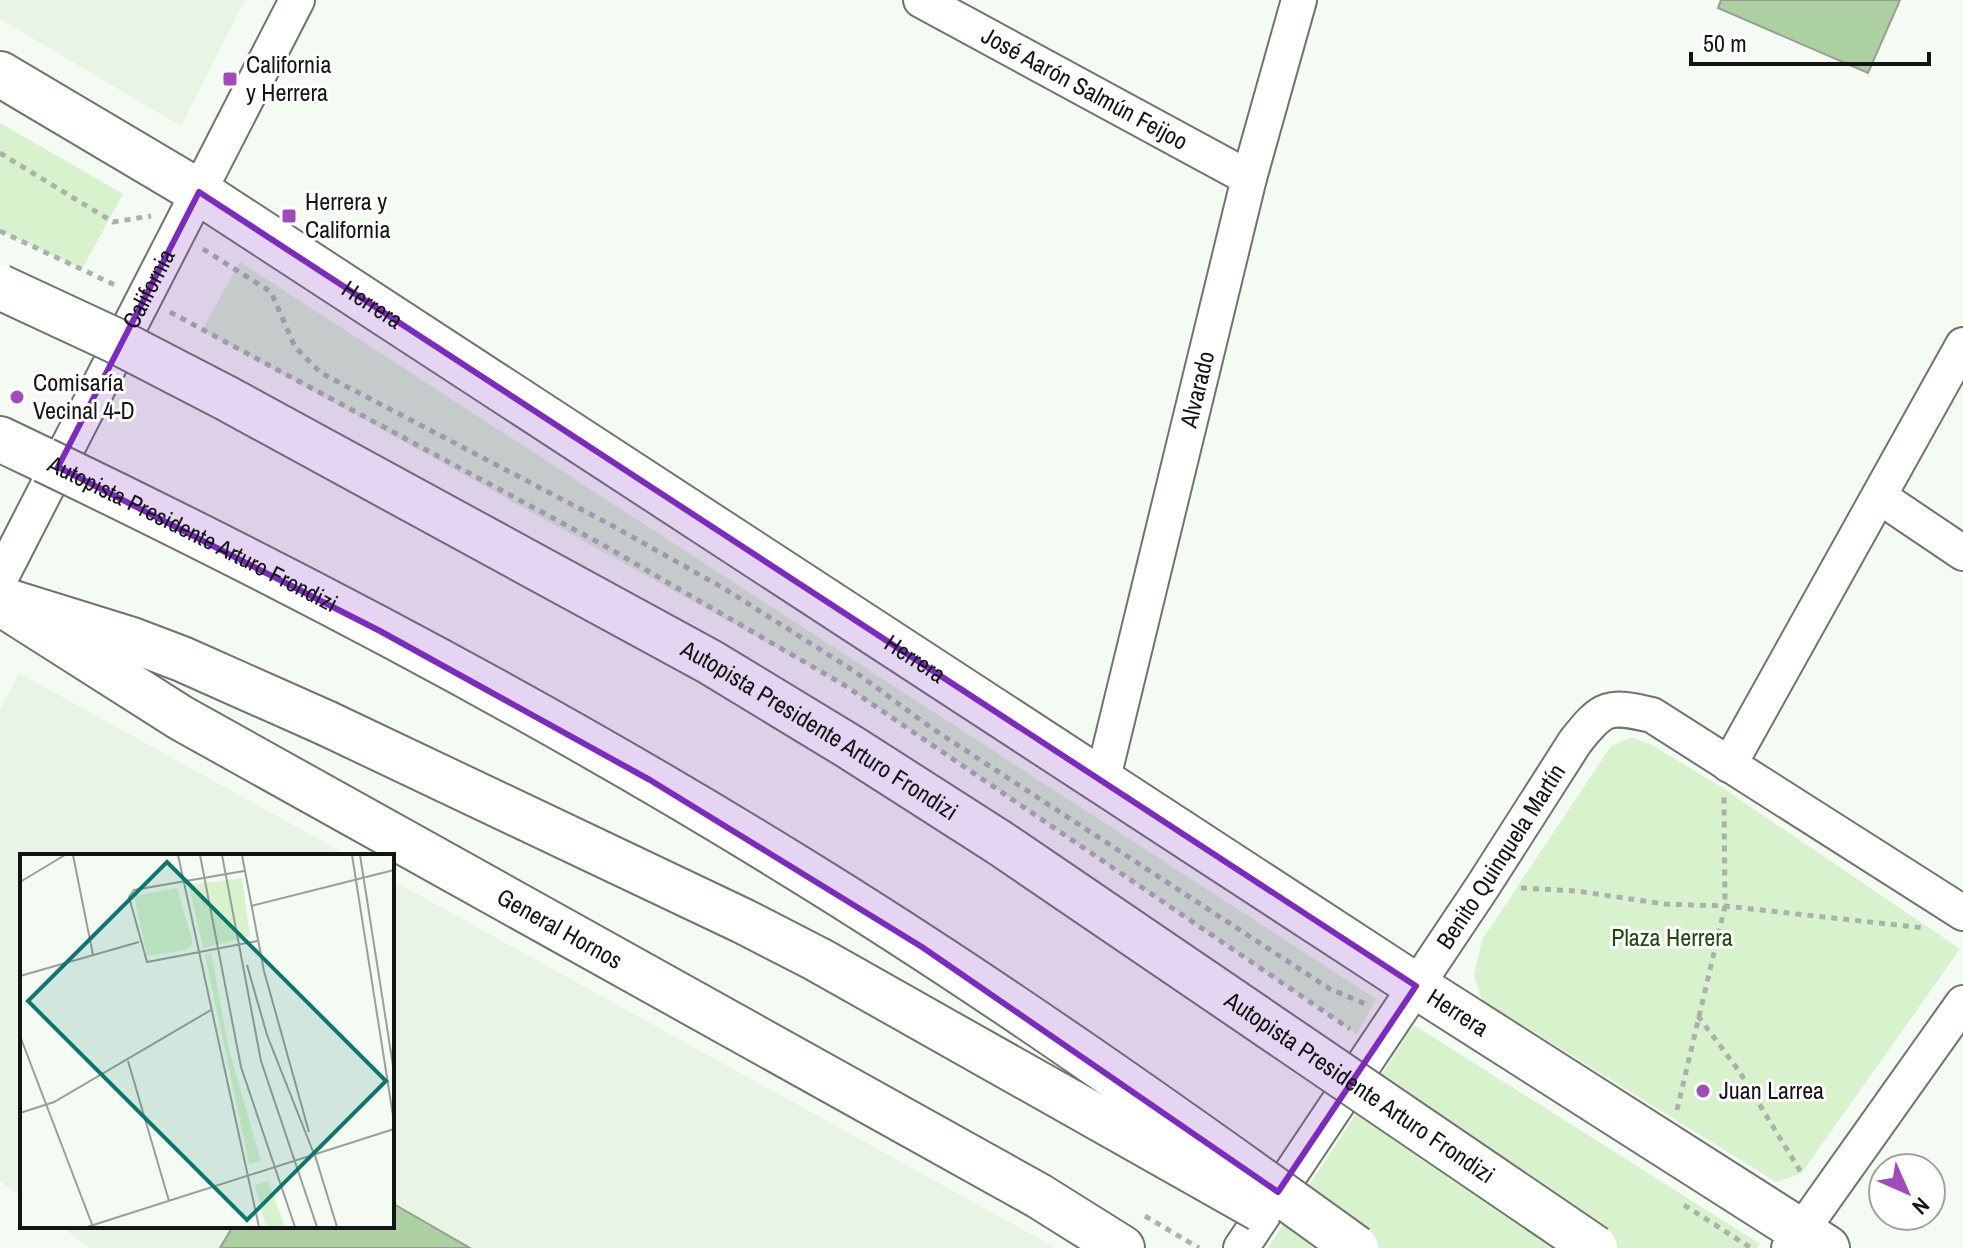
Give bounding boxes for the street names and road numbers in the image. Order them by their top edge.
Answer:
street label: José Aarón Salmún Feijoo [976,19,1194,157]
street label: California [114,243,182,334]
street label: Herrera [336,272,409,336]
street label: Alvarado [1172,348,1221,432]
street label: Autopista Presidente Arturo Frondizi [42,447,343,619]
street label: Herrera [879,627,952,690]
street label: Autopista Presidente Arturo Frondizi [675,632,964,827]
street label: Benito Quinquela Martín [1428,757,1572,955]
street label: General Hornos [492,880,629,976]
street label: Herrera [1422,980,1495,1043]
street label: Autopista Presidente Arturo Frondizi [1218,983,1501,1190]

